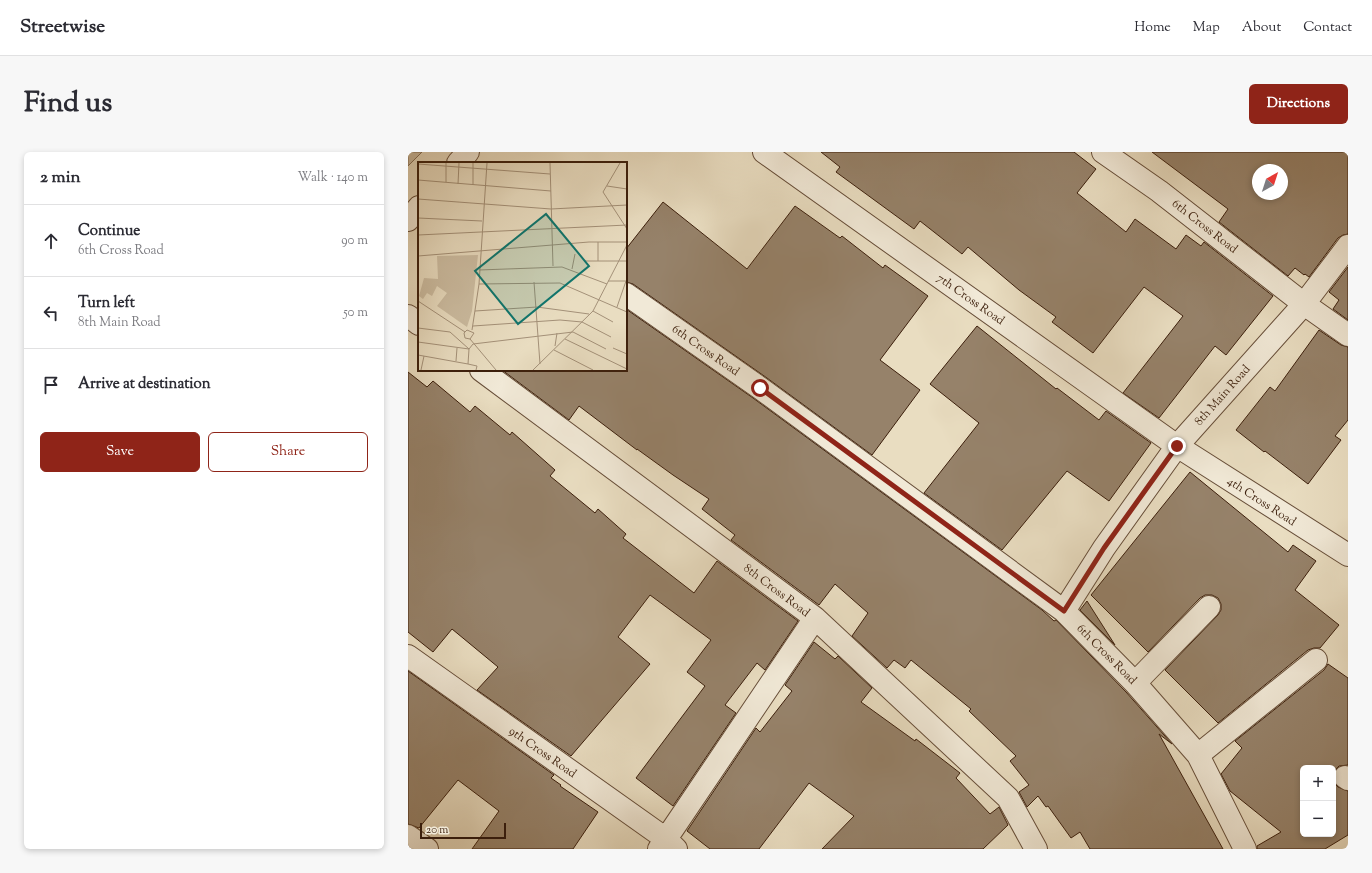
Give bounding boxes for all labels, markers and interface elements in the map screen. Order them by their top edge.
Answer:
text: Streetwise [20,14,105,41]
text: Home [1134,18,1171,38]
text: Map [1193,18,1220,38]
text: About [1242,18,1281,38]
text: Contact [1303,18,1352,38]
text: Find us [24,84,112,124]
button: Directions [1249,84,1348,124]
inset map [418,162,627,371]
north arrow [1252,164,1288,200]
text: 2 min [40,166,81,190]
text: Walk · 140 m [297,169,368,187]
street label: 6th Cross Road [1168,195,1241,258]
text: Continue [78,221,140,242]
icon: ahead [40,230,62,252]
text: 90 m [341,232,368,250]
text: 6th Cross Road [78,242,164,260]
street label: 7th Cross Road [933,270,1008,330]
text: Turn left [78,293,135,314]
icon: left [40,302,62,324]
text: 50 m [343,304,368,322]
text: 8th Main Road [78,314,161,332]
street label: 6th Cross Road [668,321,743,381]
street label: 8th Main Road [1191,361,1255,430]
icon: arrive [40,374,62,396]
text: Arrive at destination [78,374,211,395]
route start [751,379,769,397]
button: Save [40,432,200,472]
button: Share [208,432,368,472]
route end [1168,437,1186,455]
street label: 4th Cross Road [1223,473,1300,531]
street label: 8th Cross Road [739,560,814,622]
street label: 6th Cross Road [1072,620,1141,689]
street label: 9th Cross Road [505,723,580,783]
map controls [1300,765,1336,837]
button: + [1300,765,1336,801]
button: − [1300,801,1336,837]
scale bar [420,821,506,840]
text: 20 m [426,822,448,838]

